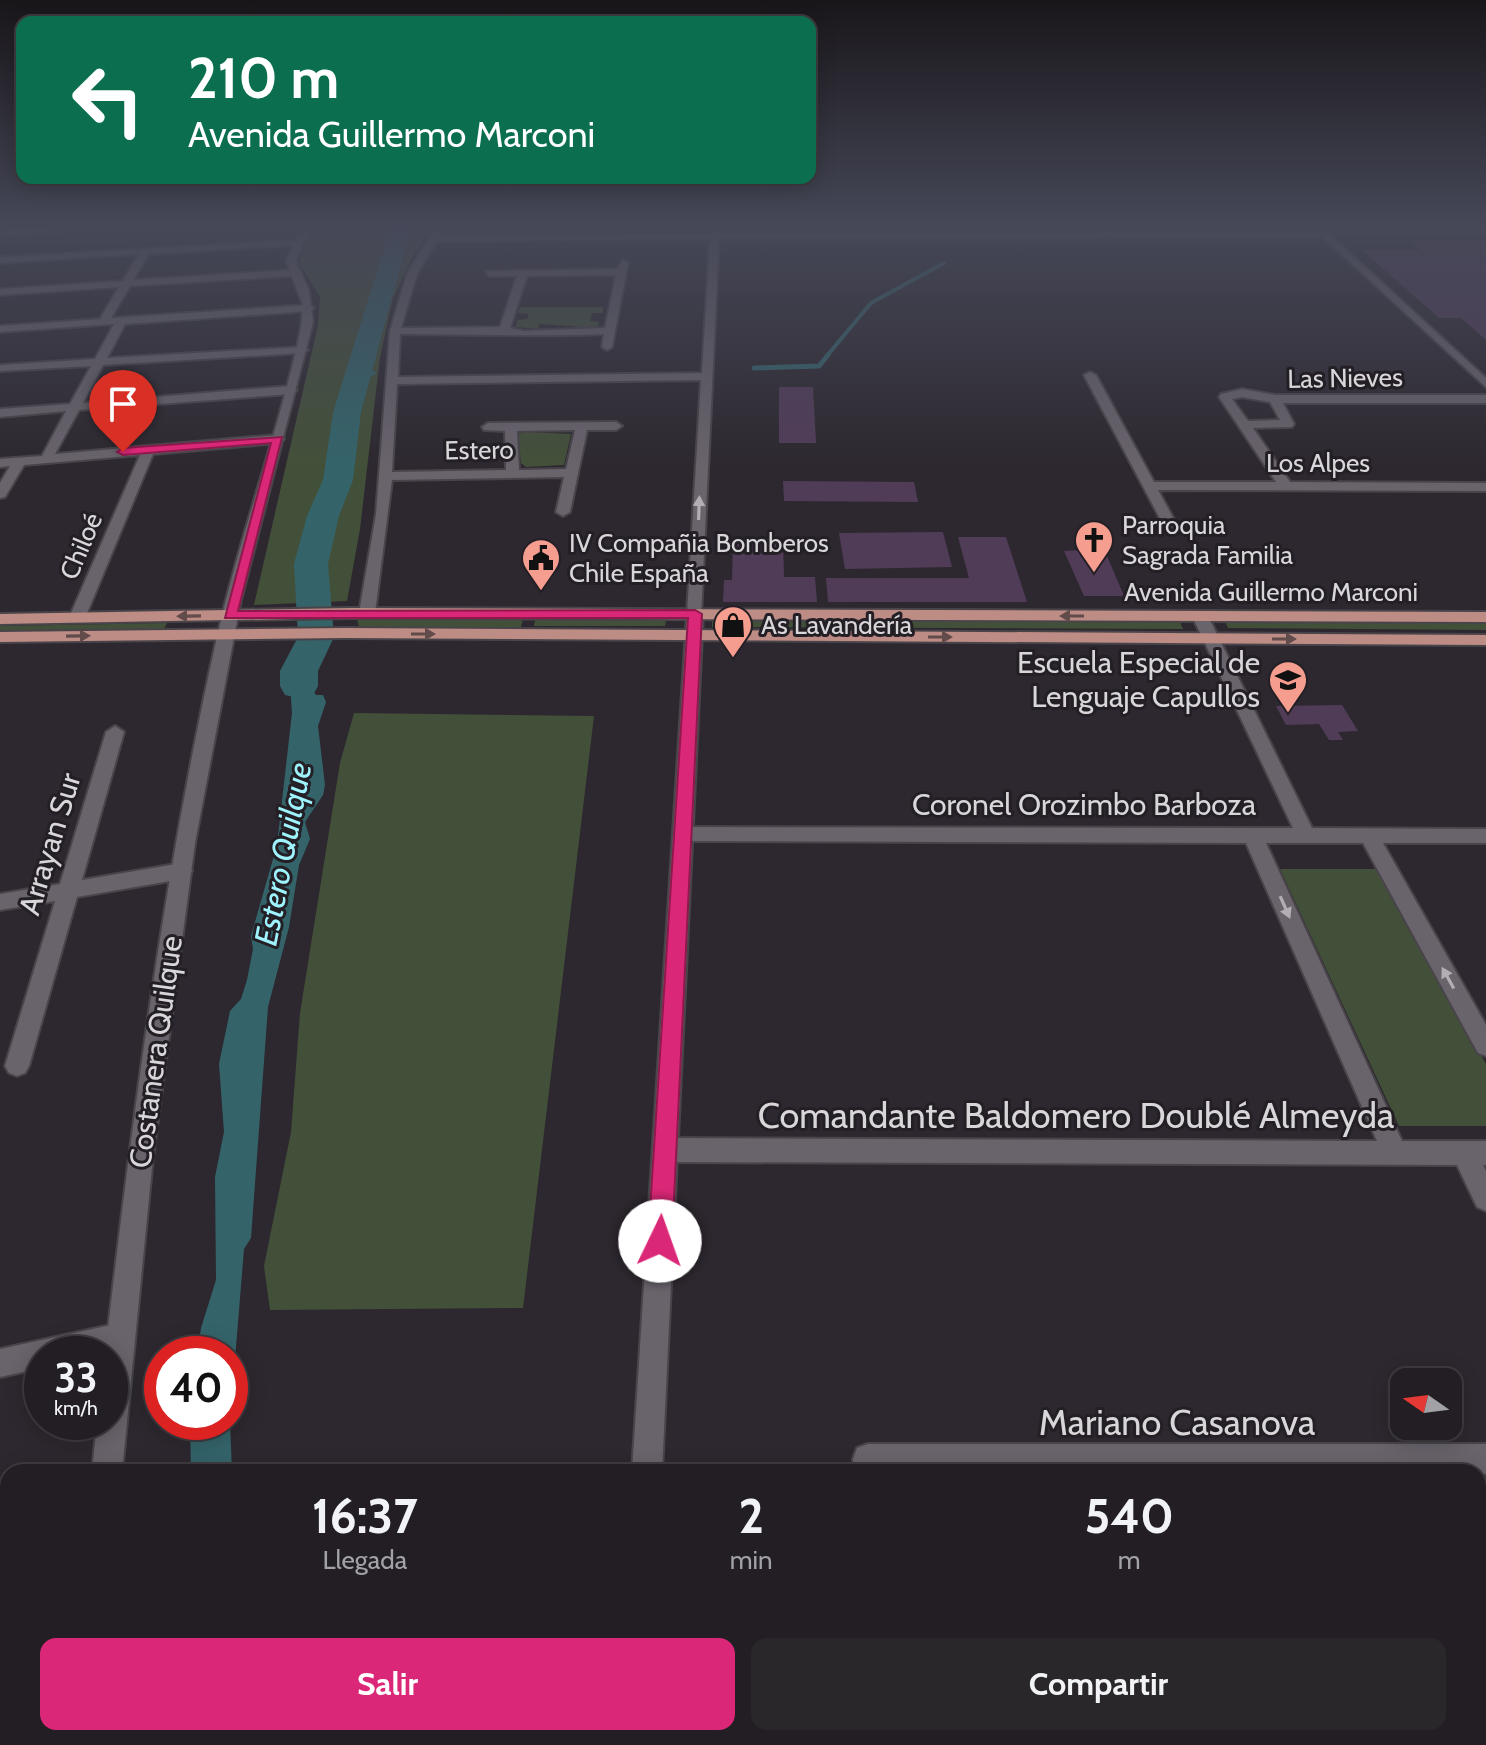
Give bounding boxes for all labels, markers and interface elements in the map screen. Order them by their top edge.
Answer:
text: 210 m [188,44,339,112]
icon: left [56,48,160,152]
text: Avenida Guillermo Marconi [188,112,595,156]
street label: Las Nieves [1287,361,1403,395]
pin [89,370,157,452]
icon: arrive [101,382,145,426]
street label: Estero [444,433,514,467]
street label: Los Alpes [1266,447,1370,479]
one-way arrow [692,495,705,520]
street label: Chiloé [53,508,109,584]
place label: Parroquia Sagrada Familia [1122,509,1293,571]
church icon: Parroquia Sagrada Familia [1073,519,1115,574]
place label: IV Compañia Bomberos Chile España [569,527,829,589]
public building icon: IV Compañia Bomberos Chile España [520,537,562,592]
street label: Avenida Guillermo Marconi [1124,576,1418,608]
shop icon: As Lavandería [712,604,754,659]
place label: As Lavandería [761,609,913,641]
one-way arrow [176,610,201,622]
one-way arrow [1059,610,1084,622]
one-way arrow [411,627,436,640]
one-way arrow [66,630,91,643]
one-way arrow [928,631,953,643]
one-way arrow [1272,633,1297,645]
place label: Escuela Especial de Lenguaje Capullos [1017,644,1260,715]
school or university icon: Escuela Especial de Lenguaje Capullos [1267,659,1309,714]
water label: Estero Quilque [246,759,319,949]
street label: Arrayan Sur [10,768,89,919]
street label: Coronel Orozimbo Barboza [912,786,1257,823]
one-way arrow [1278,895,1292,919]
street label: Costanera Quilque [121,934,190,1170]
one-way arrow [1441,967,1455,989]
street label: Comandante Baldomero Doublé Almeyda [758,1093,1394,1137]
position arrow [618,1199,702,1283]
speed limit sign: 40 [144,1336,248,1440]
text: 33 [54,1353,98,1402]
north arrow [1390,1368,1462,1440]
map controls [1390,1368,1462,1440]
text: km/h [54,1396,98,1420]
street label: Mariano Casanova [1039,1400,1315,1444]
text: 16:37 [312,1487,418,1545]
text: 2 [738,1487,764,1545]
text: 540 [1085,1487,1174,1545]
text: Llegada [322,1544,407,1576]
text: min [730,1544,773,1576]
text: m [1118,1544,1141,1576]
button: Salir [40,1638,735,1730]
button: Compartir [751,1638,1446,1730]

